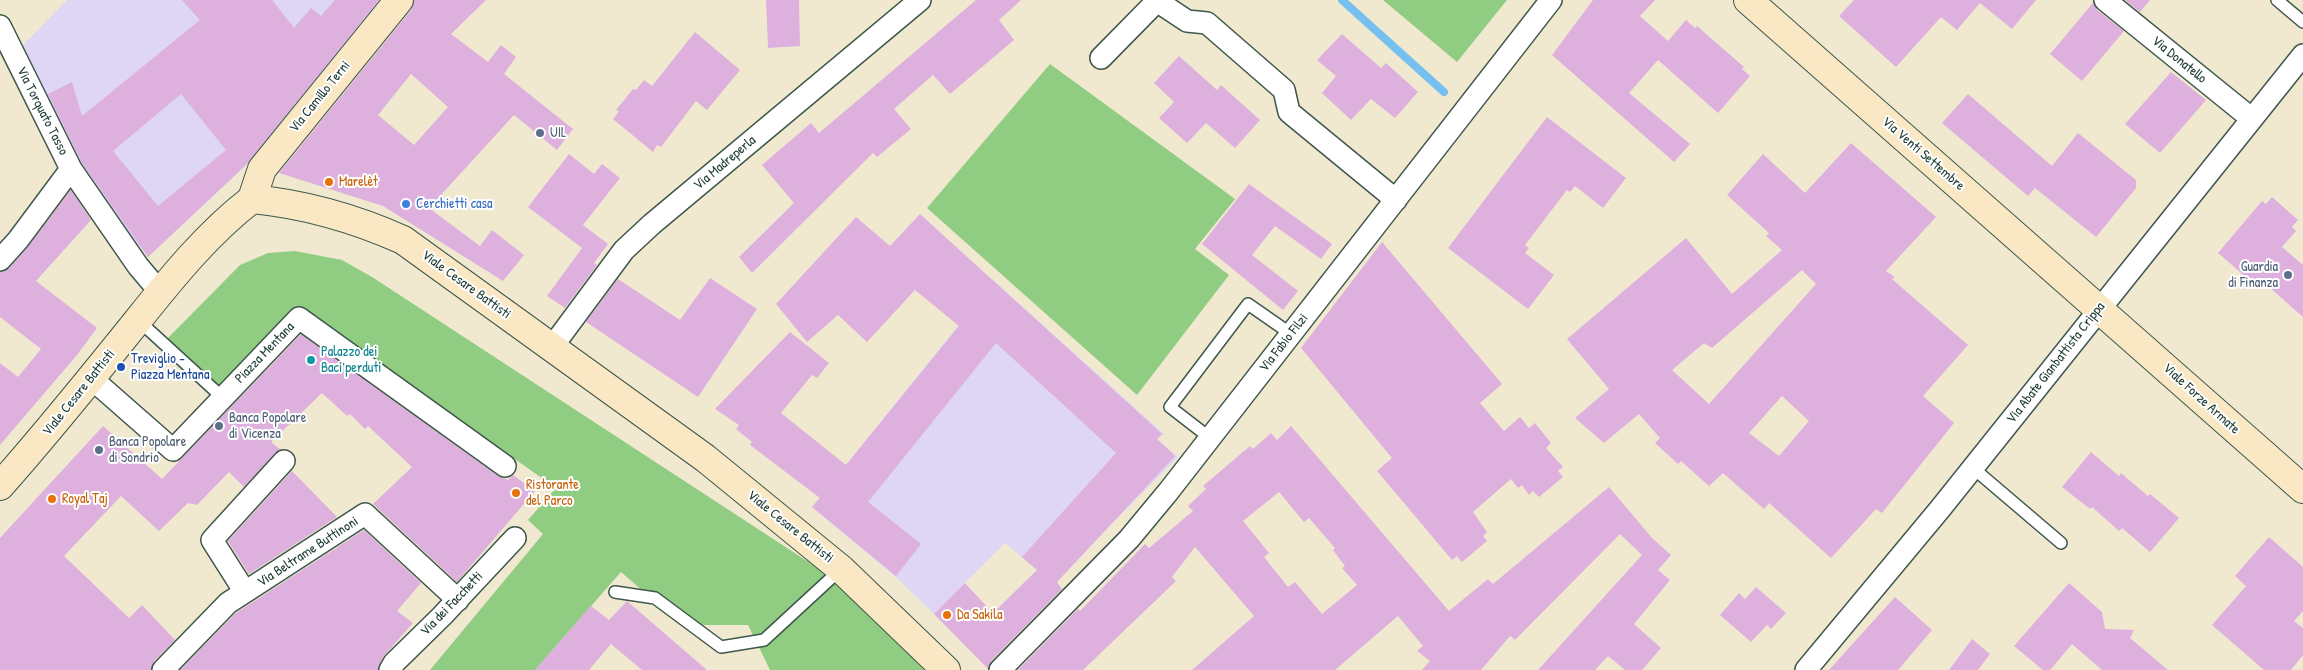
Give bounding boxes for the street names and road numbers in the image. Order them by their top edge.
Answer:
street label: Via Donatello [2148,33,2210,87]
street label: Via Camillo Terni [286,58,354,136]
street label: Via Torquato Tasso [12,64,72,158]
street label: Via Venti Settembre [1878,114,1968,194]
street label: Via Madreperla [690,132,760,194]
street label: Viale Cesare Battisti [418,247,514,323]
street label: Via Abate Gianbattista Crippa [2003,299,2109,427]
street label: Via Fabio Filzi [1256,310,1312,376]
street label: Piazza Mentana [232,319,298,387]
street label: Viale Cesare Battisti [39,347,119,439]
street label: Viale Forze Armate [2159,360,2243,438]
street label: Viale Cesare Battisti [744,487,836,567]
street label: Via Beltrame Buttinoni [254,513,362,591]
street label: Via dei Facchetti [417,568,487,640]

